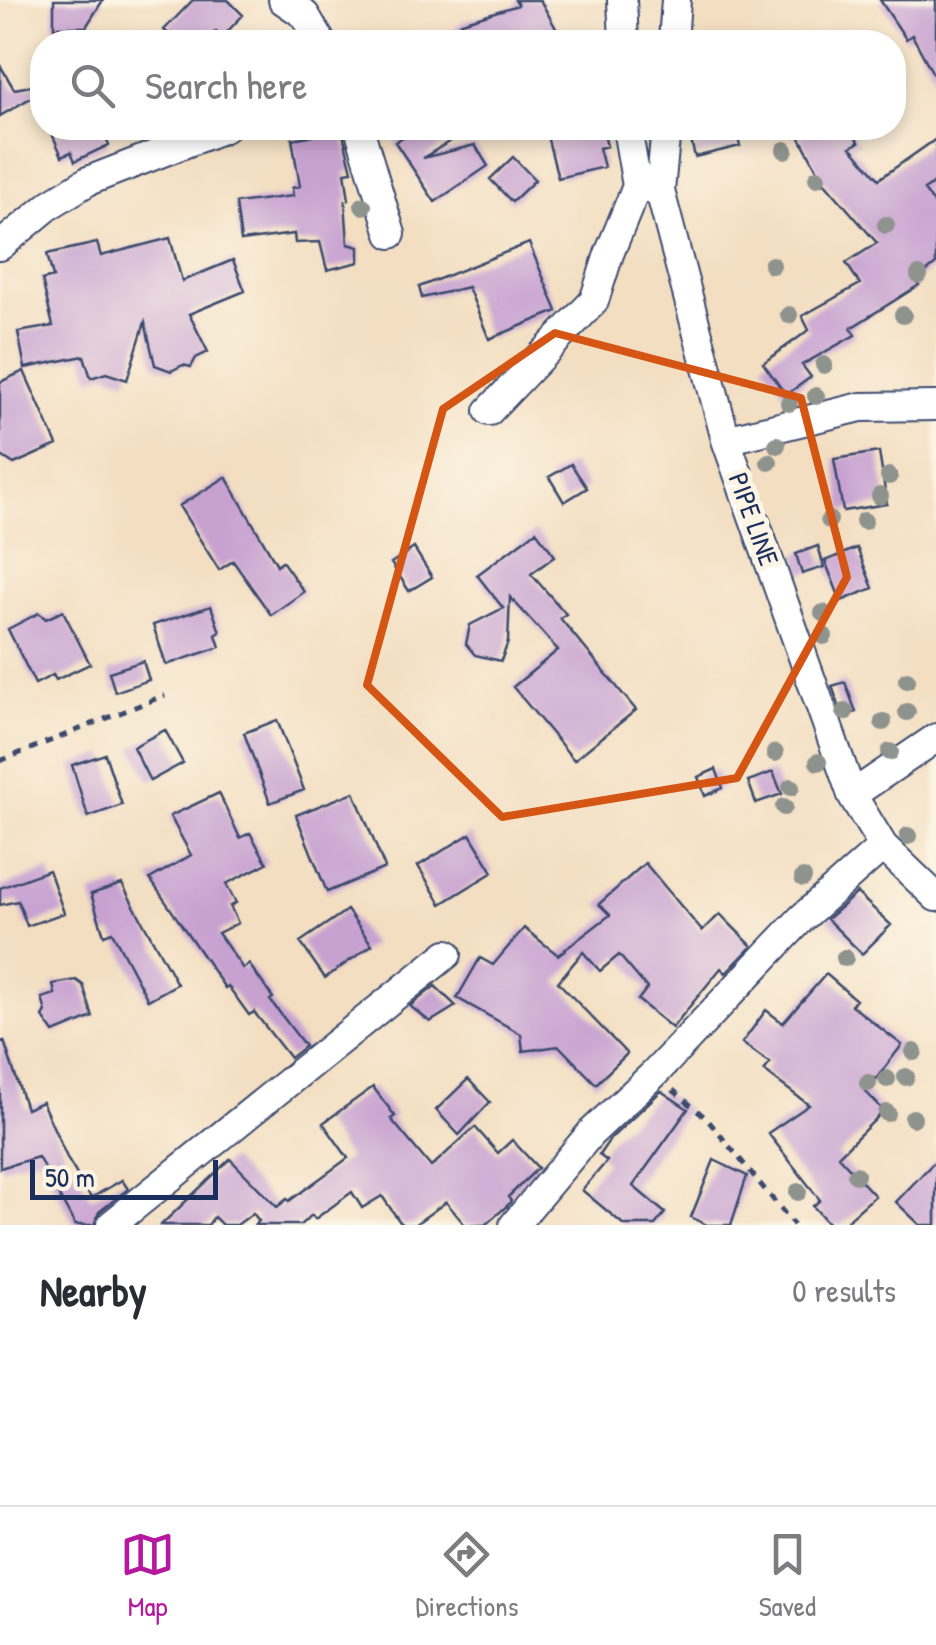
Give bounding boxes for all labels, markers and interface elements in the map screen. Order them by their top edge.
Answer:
search box [30,30,906,140]
icon: search [65,58,120,113]
text: Search here [145,59,307,111]
street label: PIPE LINE [720,467,788,571]
scale bar [30,1155,218,1200]
text: 50 m [45,1158,95,1196]
text: Nearby [40,1262,147,1319]
text: 0 results [792,1269,896,1312]
tab: Map [120,1527,175,1625]
tab: Directions [415,1527,518,1625]
tab: Saved [759,1527,816,1625]

